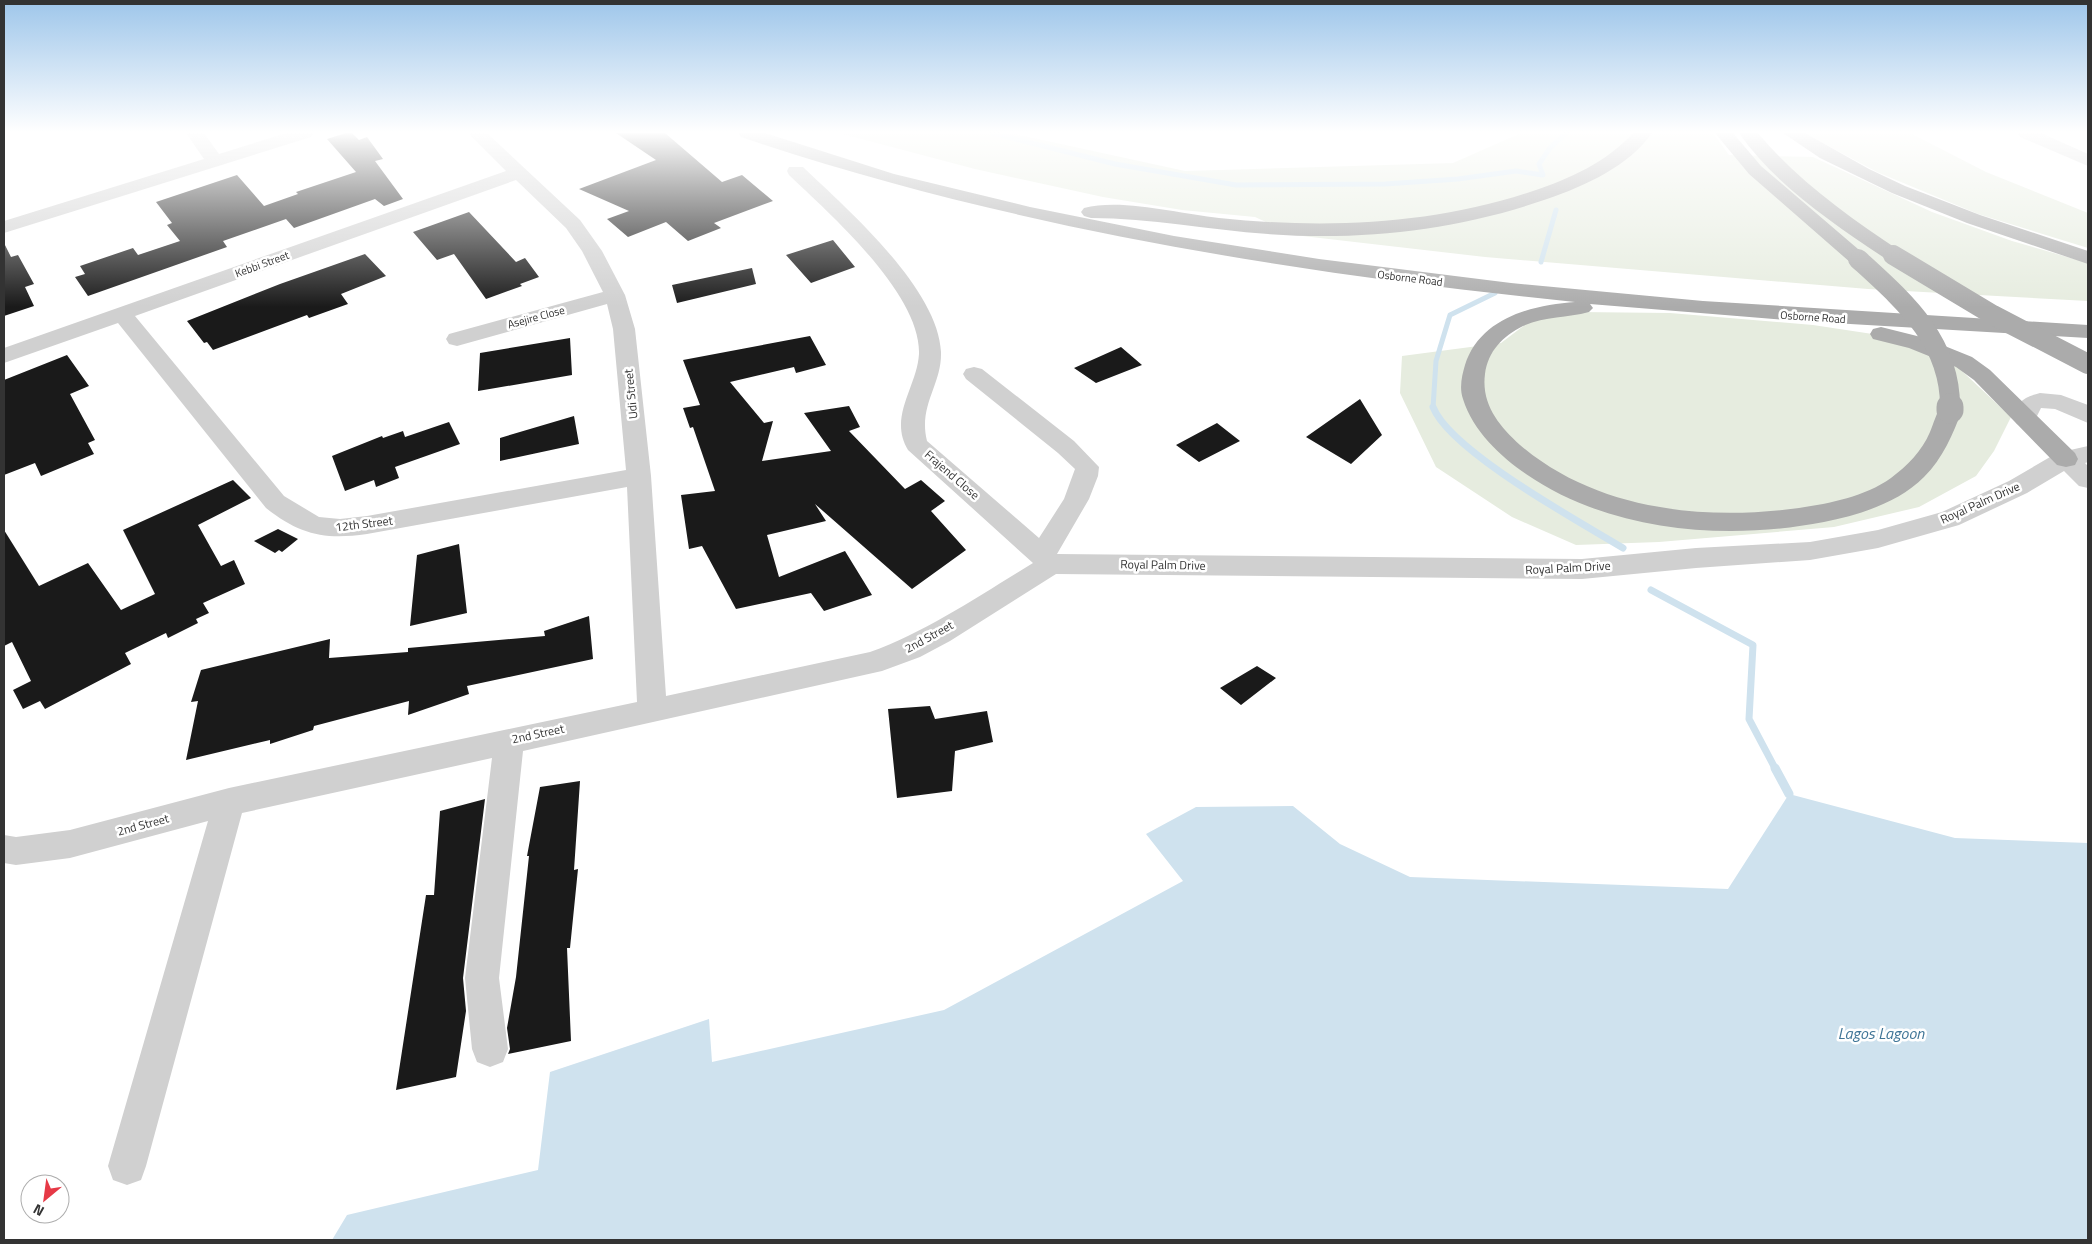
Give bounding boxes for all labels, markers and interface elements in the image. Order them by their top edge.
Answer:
street label: Kebbi Street [233,247,291,281]
street label: Osborne Road [1377,266,1444,290]
street label: Asejire Close [506,302,567,332]
street label: Osborne Road [1780,307,1846,327]
street label: Udi Street [618,367,643,420]
street label: Frajend Close [921,445,984,504]
street label: Royal Palm Drive [1937,477,2023,529]
street label: 12th Street [334,510,394,536]
street label: Royal Palm Drive [1120,554,1206,575]
street label: Royal Palm Drive [1525,556,1611,579]
street label: 2nd Street [901,615,957,658]
street label: 2nd Street [510,719,567,748]
street label: 2nd Street [115,808,172,841]
water label: Lagos Lagoon [1838,1021,1925,1045]
north arrow [20,1174,70,1224]
text: N [29,1199,48,1222]

